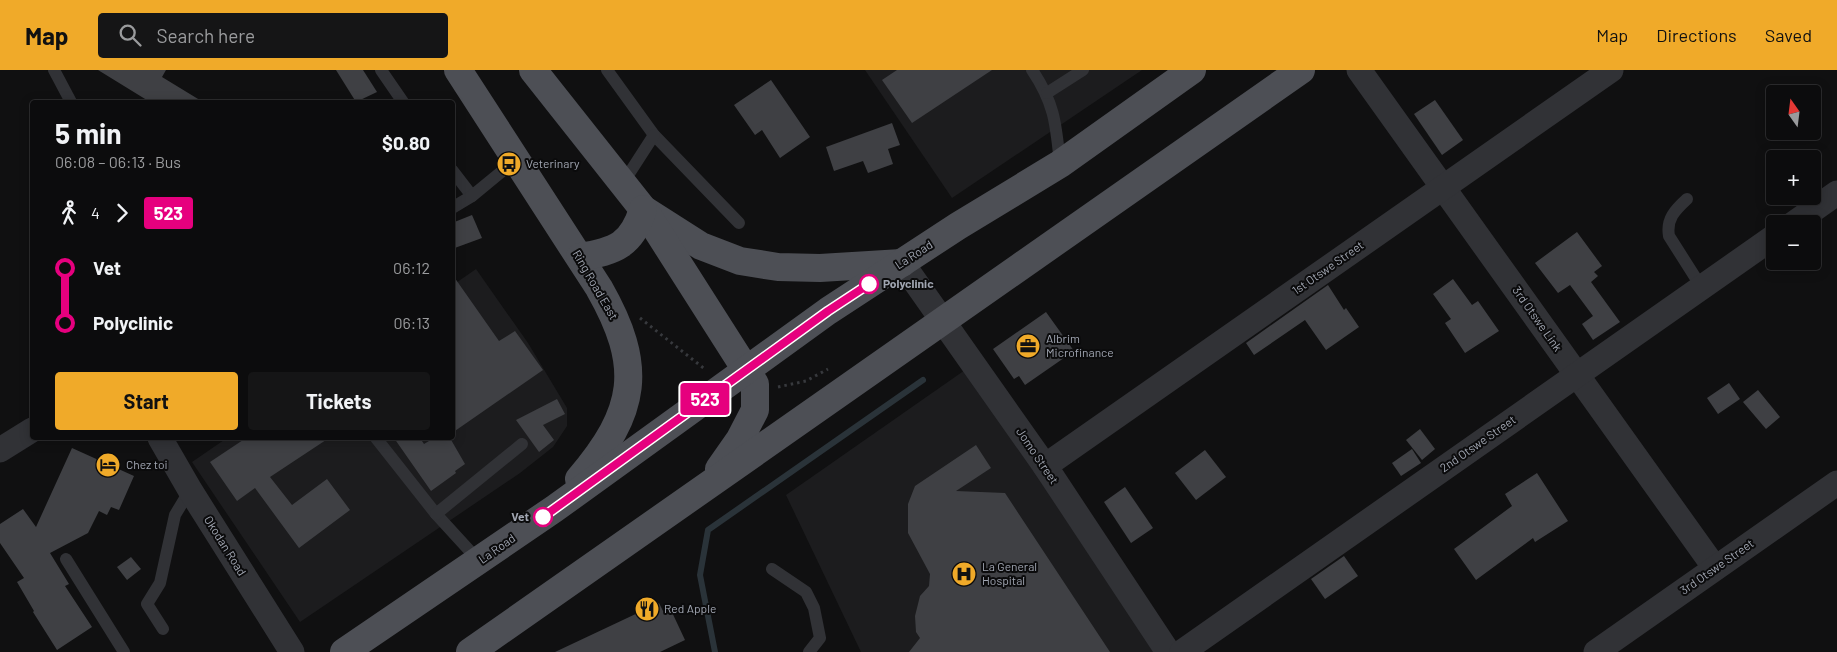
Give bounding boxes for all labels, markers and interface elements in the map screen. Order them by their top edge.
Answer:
search box [98,13,448,58]
text: Map [25,21,68,50]
icon: search [116,21,144,49]
text: Search here [156,24,255,47]
text: Map [1596,24,1628,46]
text: Directions [1656,24,1737,46]
text: Saved [1765,24,1812,46]
north arrow [1766,85,1821,140]
map controls [1766,85,1821,270]
text: 5 min [55,116,122,150]
text: $0.80 [382,131,430,154]
button: + [1766,150,1821,205]
bus stop icon: Veterinary [496,151,522,177]
text: 06:08 – 06:13 · Bus [55,152,181,171]
place label: Veterinary [526,156,580,170]
icon: walk [55,199,83,227]
icon: forward [108,199,136,227]
text: 523 [154,202,183,224]
text: 4 [91,203,100,222]
button: − [1766,215,1821,270]
street label: La Road [892,237,935,271]
street label: 1st Otswe Street [1289,237,1366,297]
street label: Ring Road East [570,247,621,322]
text: Vet [93,256,121,279]
text: 06:12 [393,258,430,277]
marker: Polyclinic [859,274,879,294]
place label: Polyclinic [883,276,934,290]
street label: 3rd Otswe Link [1510,283,1565,354]
text: Polyclinic [93,311,173,334]
text: 06:13 [393,313,430,332]
place label: Albrim Microfinance [1046,331,1114,359]
office icon: Albrim Microfinance [1015,333,1041,359]
button: Start [55,372,238,430]
button: Tickets [248,372,430,430]
line badge: 523 [676,383,734,415]
text: 523 [690,388,720,410]
street label: 2nd Otswe Street [1437,412,1518,474]
street label: Jomo Street [1014,425,1062,486]
hotel icon: Chez toi [95,452,121,478]
place label: Chez toi [126,457,168,471]
marker: Vet [533,507,553,527]
place label: Vet [511,509,529,523]
street label: Okodan Road [202,513,250,578]
street label: La Road [475,530,518,566]
street label: 3rd Otswe Street [1677,536,1756,597]
place label: La General Hospital [982,559,1037,587]
hospital icon: La General Hospital [951,561,977,587]
restaurant icon: Red Apple [634,596,660,622]
place label: Red Apple [664,601,716,615]

